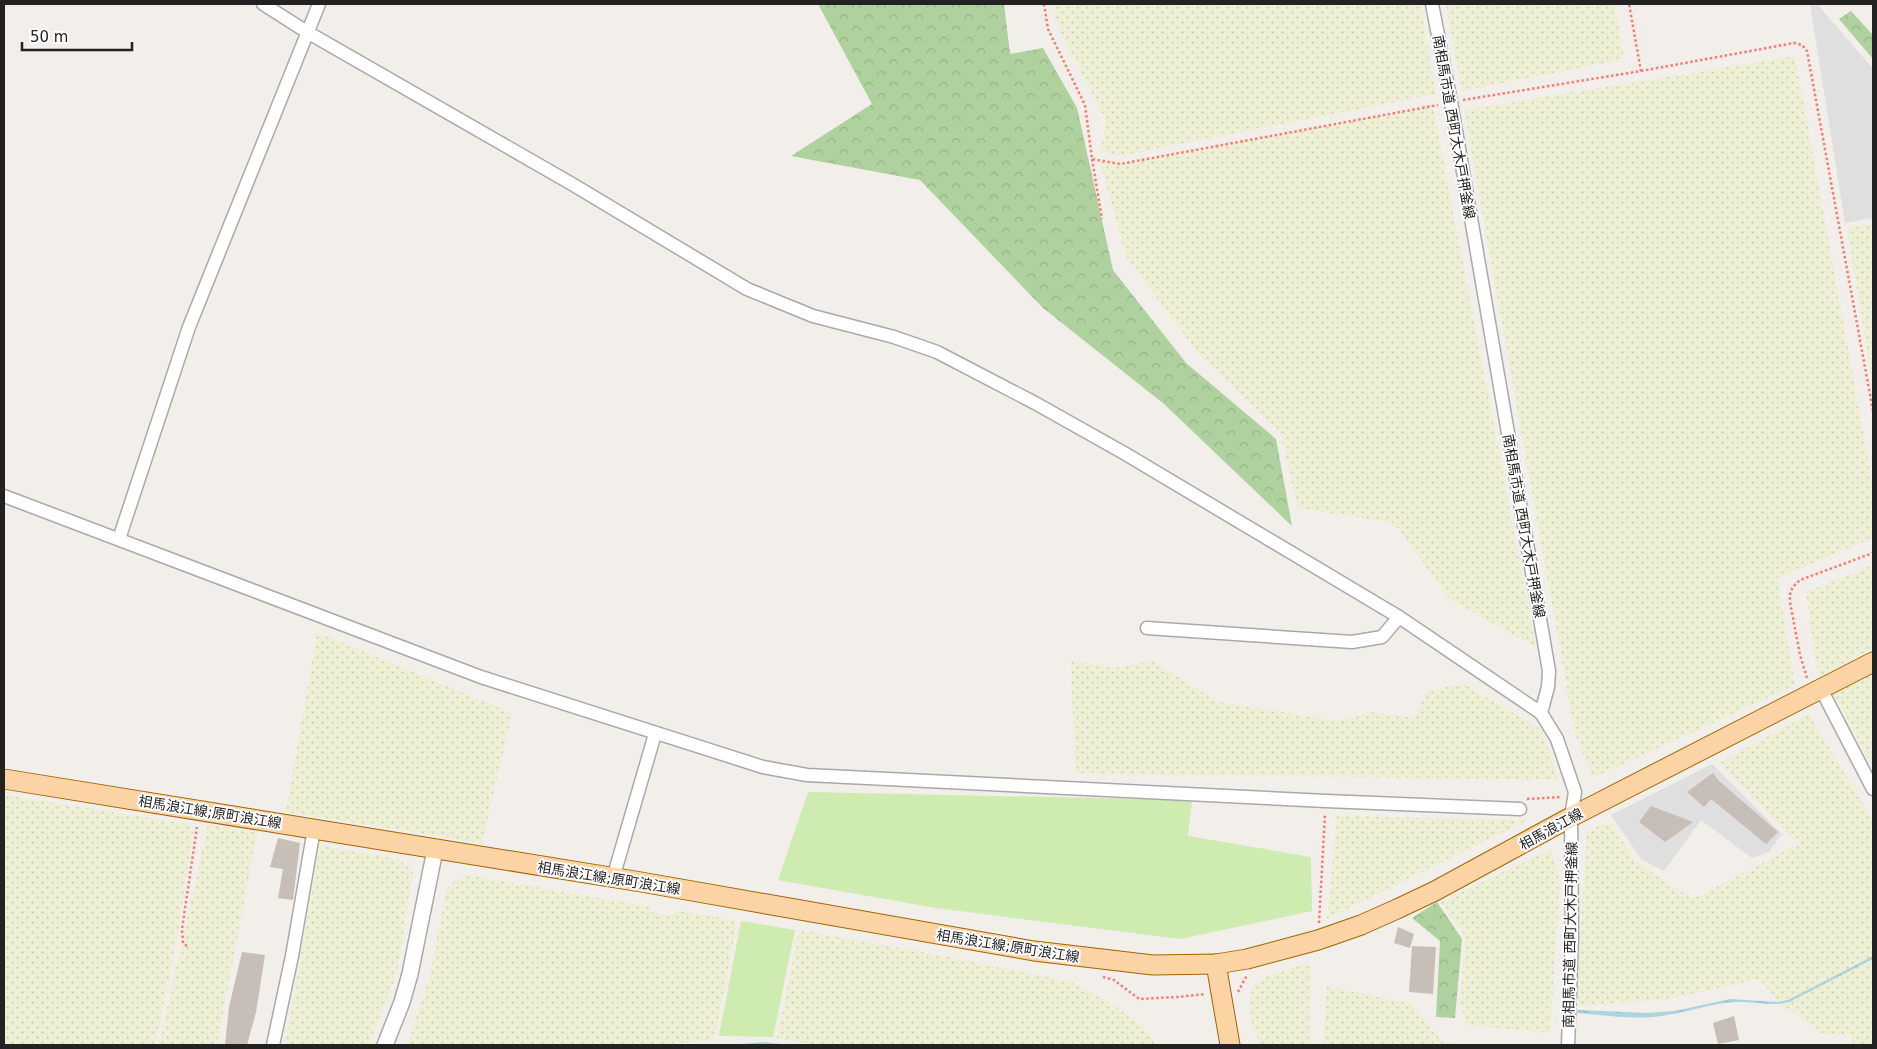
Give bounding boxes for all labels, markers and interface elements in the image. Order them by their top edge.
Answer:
scale bar [22,20,132,52]
text: 50 m [30,28,68,46]
street label: 南相馬市道 西町大木戸押釜線 [1430,34,1478,220]
street label: 南相馬市道 西町大木戸押釜線 [1500,433,1548,619]
street label: 相馬浪江線;原町浪江線 [137,793,283,831]
street label: 相馬浪江線 [1517,805,1585,853]
street label: 南相馬市道 西町大木戸押釜線 [1560,842,1580,1028]
street label: 相馬浪江線;原町浪江線 [536,859,682,897]
street label: 相馬浪江線;原町浪江線 [935,927,1081,965]

